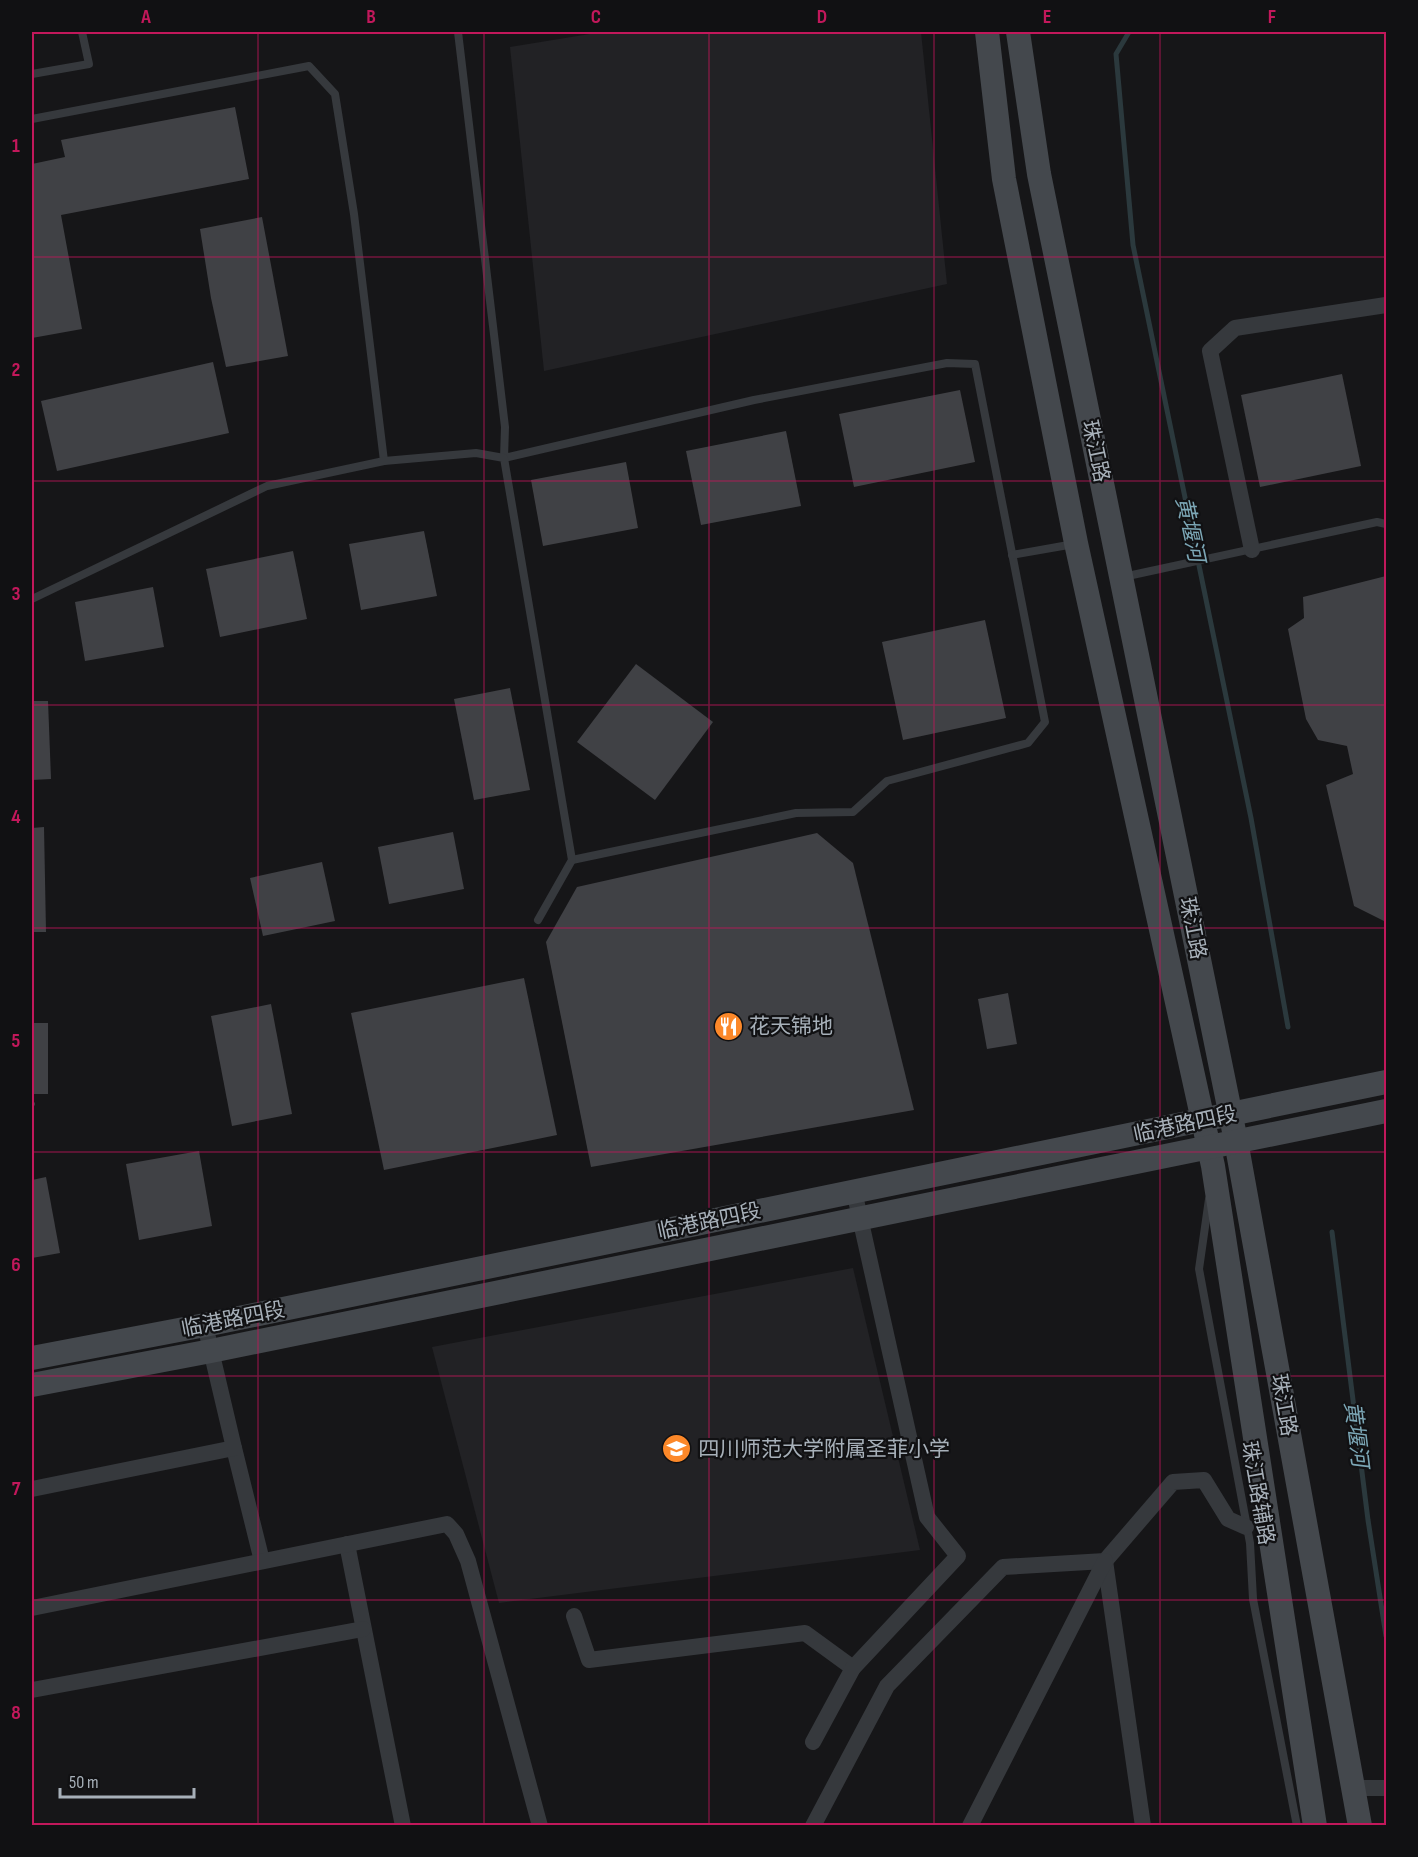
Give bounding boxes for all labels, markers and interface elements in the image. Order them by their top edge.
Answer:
text: A [140,5,151,29]
text: B [366,5,376,29]
text: C [591,5,601,29]
text: D [817,5,827,29]
text: E [1043,5,1051,29]
text: F [1268,5,1276,29]
text: 1 [12,134,20,158]
text: 2 [12,358,20,382]
street label: 珠江路 [1077,418,1114,485]
water label: 黄堰河 [1169,494,1210,568]
text: 3 [12,582,21,606]
text: 4 [11,805,21,829]
street label: 珠江路 [1174,895,1211,961]
restaurant icon: 花天锦地 [712,1010,744,1042]
place label: 花天锦地 [749,1014,833,1039]
text: 5 [12,1029,21,1053]
street label: 临港路四段 [1131,1101,1239,1148]
street label: 临港路四段 [655,1198,763,1245]
text: 6 [11,1253,21,1277]
street label: 临港路四段 [179,1297,287,1342]
street label: 珠江路 [1266,1372,1301,1438]
water label: 黄堰河 [1338,1400,1373,1473]
school or university icon: 四川师范大学附属圣菲小学 [661,1433,693,1465]
place label: 四川师范大学附属圣菲小学 [698,1437,950,1462]
street label: 珠江路辅路 [1236,1439,1279,1547]
text: 7 [12,1477,21,1501]
text: 8 [11,1701,21,1725]
scale bar [60,1761,194,1799]
text: 50 m [69,1772,99,1793]

